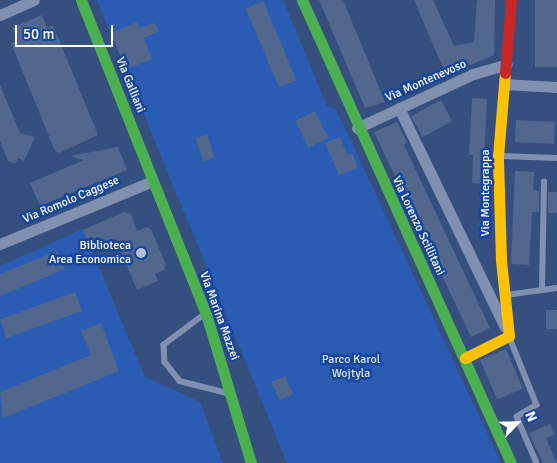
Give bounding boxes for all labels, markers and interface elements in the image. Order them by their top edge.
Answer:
scale bar [18,15,115,47]
text: 50 m [23,25,54,43]
street label: Via Galliani [112,55,148,115]
street label: Via Montenevoso [383,57,469,105]
street label: Via Montegrappa [479,150,493,236]
street label: Via Romolo Caggese [21,173,121,227]
street label: Via Lorenzo Scillitani [389,174,447,278]
place label: Biblioteca Area Economica [49,239,131,267]
marker: Biblioteca Area Economica [135,247,147,259]
street label: Via Marina Mazzei [196,270,242,362]
park label: Parco Karol Wojtyla [322,353,380,381]
north arrow [492,398,542,448]
text: N [521,409,541,425]

